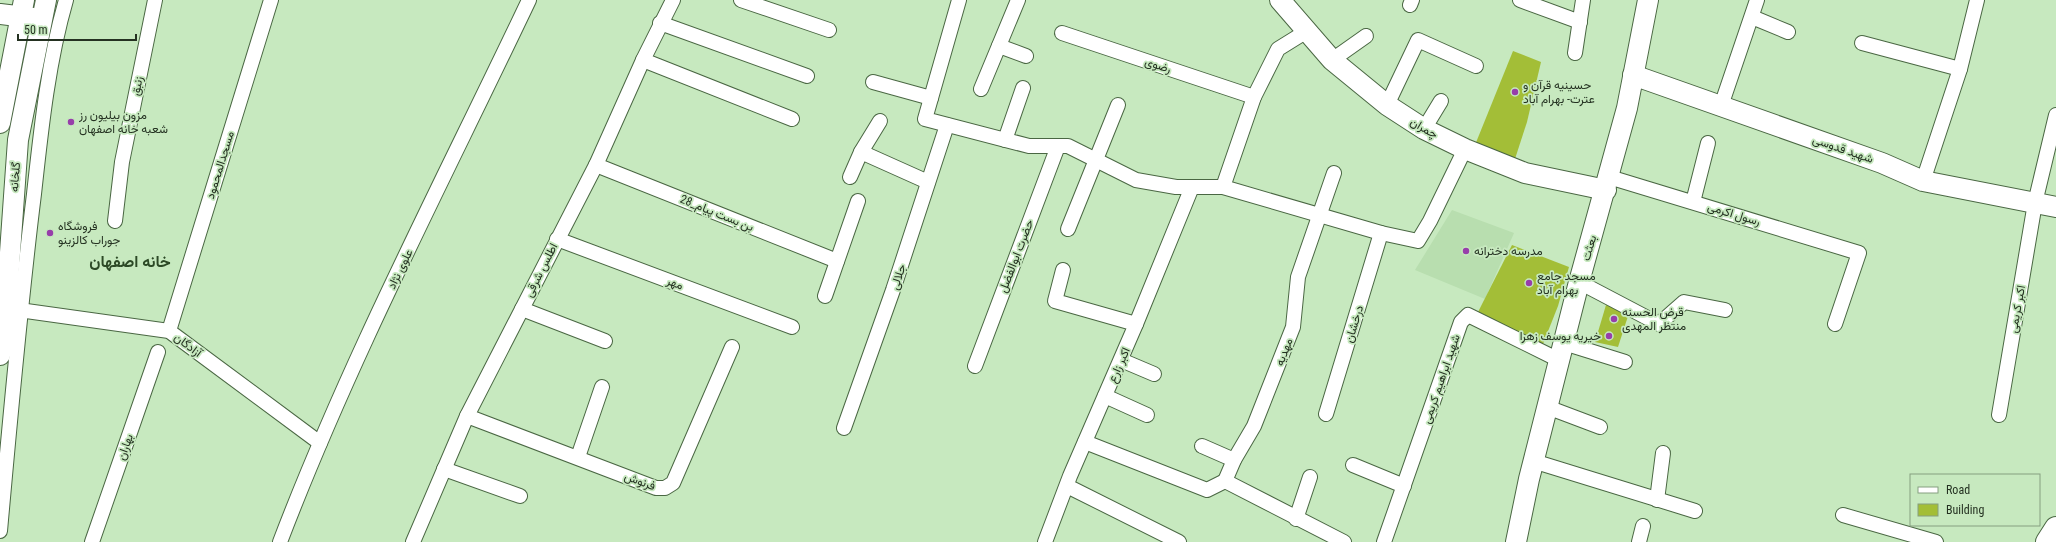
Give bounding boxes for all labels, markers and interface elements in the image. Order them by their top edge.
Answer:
scale bar [18,16,136,42]
text: 50 m [24,23,48,37]
street label: رضوی [1143,54,1173,77]
street label: زنبق [128,75,147,97]
place label: حسینیه قرآن و عترت- بهرام آباد [1523,78,1595,107]
marker: حسینیه قرآن و عترت- بهرام آباد [1510,87,1520,97]
place label: مزون بیلیون رز شعبه خانه اصفهان [78,108,168,137]
street label: چمران [1407,115,1440,142]
marker: مزون بیلیون رز شعبه خانه اصفهان [66,117,76,127]
street label: مسجدالمحمود [203,129,238,201]
street label: شهید قدوسی [1810,132,1875,167]
street label: گلخانه [7,161,23,193]
street label: بن بست پیام_28 [678,192,756,235]
street label: رسول اکرمی [1706,199,1762,230]
street label: حضرت ابوالفضل [996,217,1037,295]
place label: فروشگاه جوراب کالزینو [58,219,120,248]
marker: فروشگاه جوراب کالزینو [45,228,55,238]
street label: بعثت [1579,234,1599,262]
street label: اطلس شرقی [521,241,561,300]
place label: مدرسه دخترانه [1474,244,1543,259]
marker: مدرسه دخترانه [1461,246,1471,256]
street label: علوی نژاد [384,247,417,292]
district label: خانه اصفهان [89,252,171,272]
street label: جلالی [887,262,910,292]
place label: مسجد جامع بهرام آباد [1537,269,1596,298]
street label: مهر [663,273,685,294]
marker: مسجد جامع بهرام آباد [1524,278,1534,288]
street label: اکبر کریمی [2006,284,2029,334]
street label: درخشان [1342,303,1367,345]
place label: قرض الحسنه منتظر المهدی [1622,305,1686,334]
marker: قرض الحسنه منتظر المهدی [1609,314,1619,324]
place label: خیریه یوسف زهرا [1520,329,1601,344]
street label: آزادگان [171,330,206,361]
marker: خیریه یوسف زهرا [1604,331,1614,341]
street label: شهید ابراهیم کریمی [1419,333,1464,426]
street label: مهدیه [1272,336,1297,368]
street label: اکبر زارع [1105,345,1135,386]
street label: بهاران [114,432,137,462]
street label: فرنوش [622,469,658,494]
legend [1910,474,2040,526]
text: Road [1946,483,1970,497]
text: Building [1946,503,1984,517]

